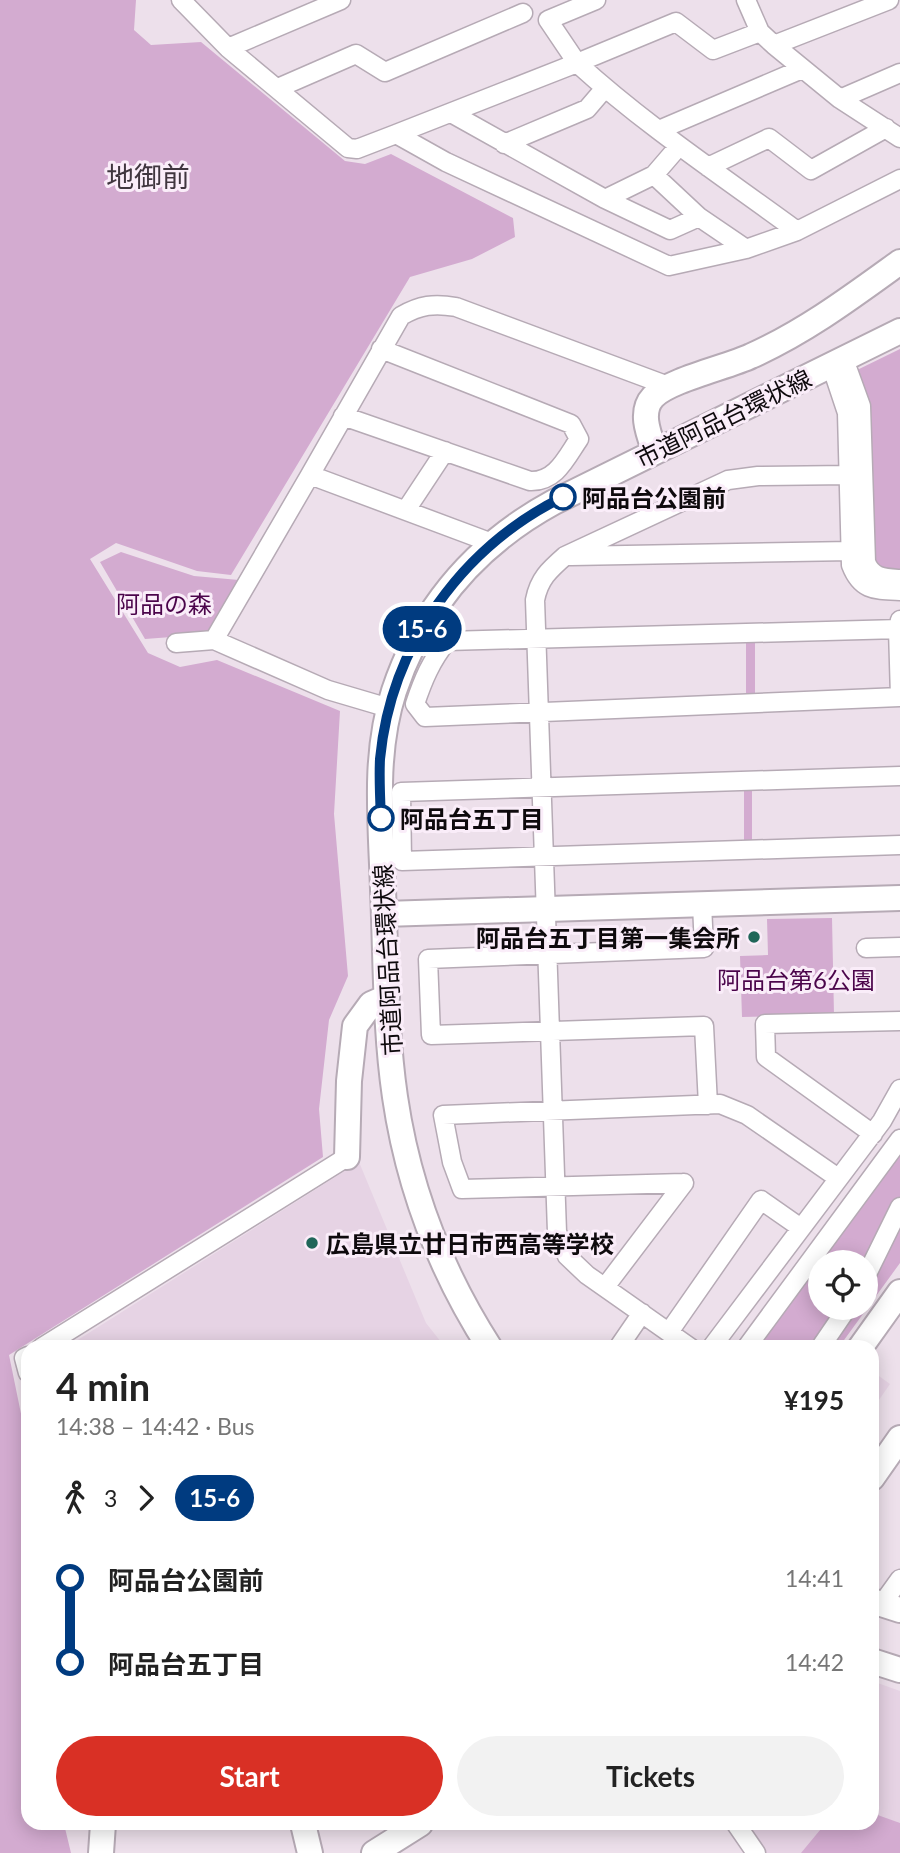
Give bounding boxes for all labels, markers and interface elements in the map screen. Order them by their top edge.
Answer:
district label: 地御前 [106,159,190,193]
street label: 市道阿品台環状線 [630,363,816,473]
place label: 阿品台公園前 [582,483,726,512]
marker: 阿品台公園前 [550,484,576,510]
park label: 阿品の森 [116,589,212,618]
line badge: 15-6 [373,606,471,652]
text: 15-6 [397,614,447,643]
place label: 阿品台五丁目 [400,804,544,833]
marker: 阿品台五丁目 [368,805,394,831]
street label: 市道阿品台環状線 [367,863,407,1057]
place label: 阿品台五丁目第一集会所 [476,923,740,952]
marker: 阿品台五丁目第一集会所 [746,929,762,945]
park label: 阿品台第6公園 [717,965,875,994]
place label: 広島県立廿日市西高等学校 [326,1229,614,1258]
marker: 広島県立廿日市西高等学校 [304,1235,320,1251]
map controls [808,1250,878,1320]
button: locate [808,1250,878,1320]
text: 4 min [56,1363,150,1409]
text: ¥195 [784,1384,844,1416]
text: 14:38 – 14:42 · Bus [56,1412,255,1440]
icon: walk [56,1479,94,1517]
icon: forward [127,1479,165,1517]
text: 15-6 [189,1483,240,1512]
text: 3 [104,1484,117,1512]
text: 阿品台公園前 [108,1564,264,1596]
text: 14:41 [785,1564,844,1592]
text: 阿品台五丁目 [108,1648,264,1680]
text: 14:42 [785,1648,844,1676]
button: Start [56,1736,443,1816]
button: Tickets [457,1736,844,1816]

